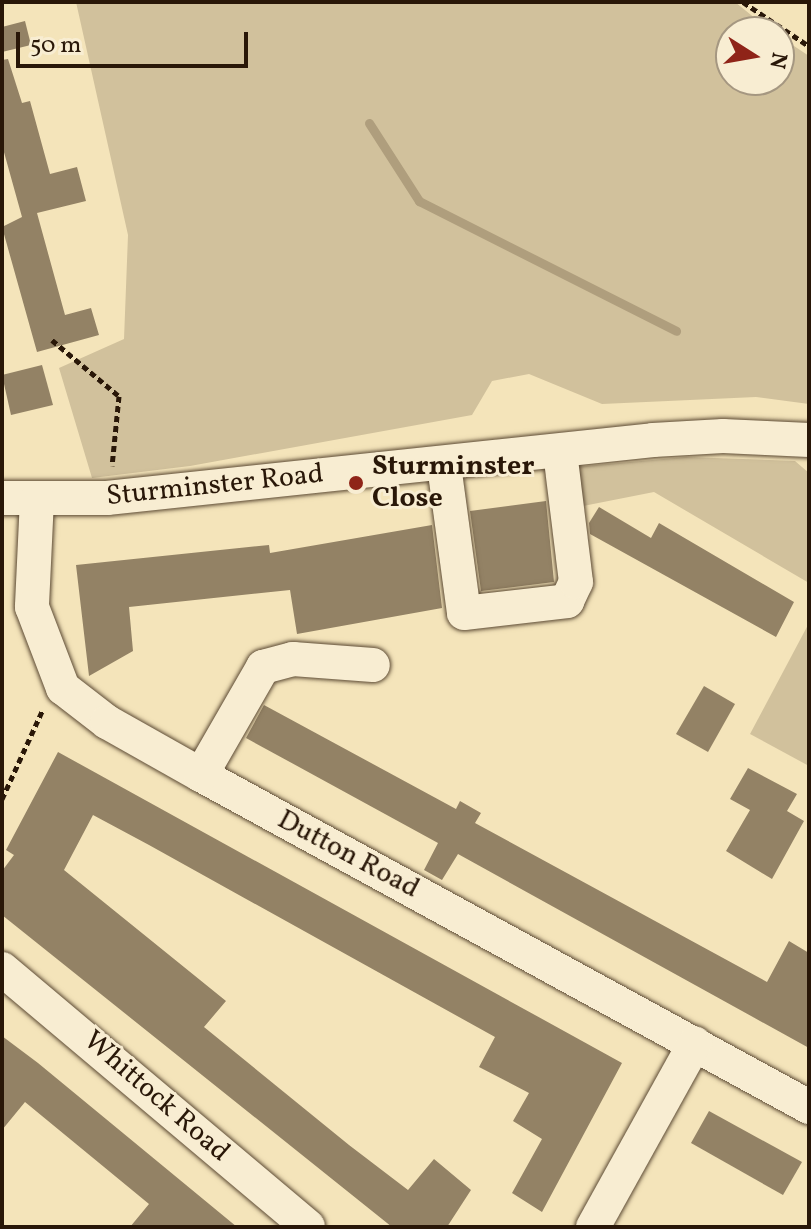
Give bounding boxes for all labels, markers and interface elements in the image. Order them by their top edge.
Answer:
scale bar [20,16,252,66]
north arrow [715,16,795,96]
text: 50 m [30,29,82,63]
text: N [760,49,794,71]
place label: Sturminster Close [372,450,535,516]
street label: Sturminster Road [105,458,325,514]
marker: Sturminster Close [347,474,365,492]
street label: Dutton Road [271,804,425,906]
street label: Whittock Road [76,1024,236,1170]

